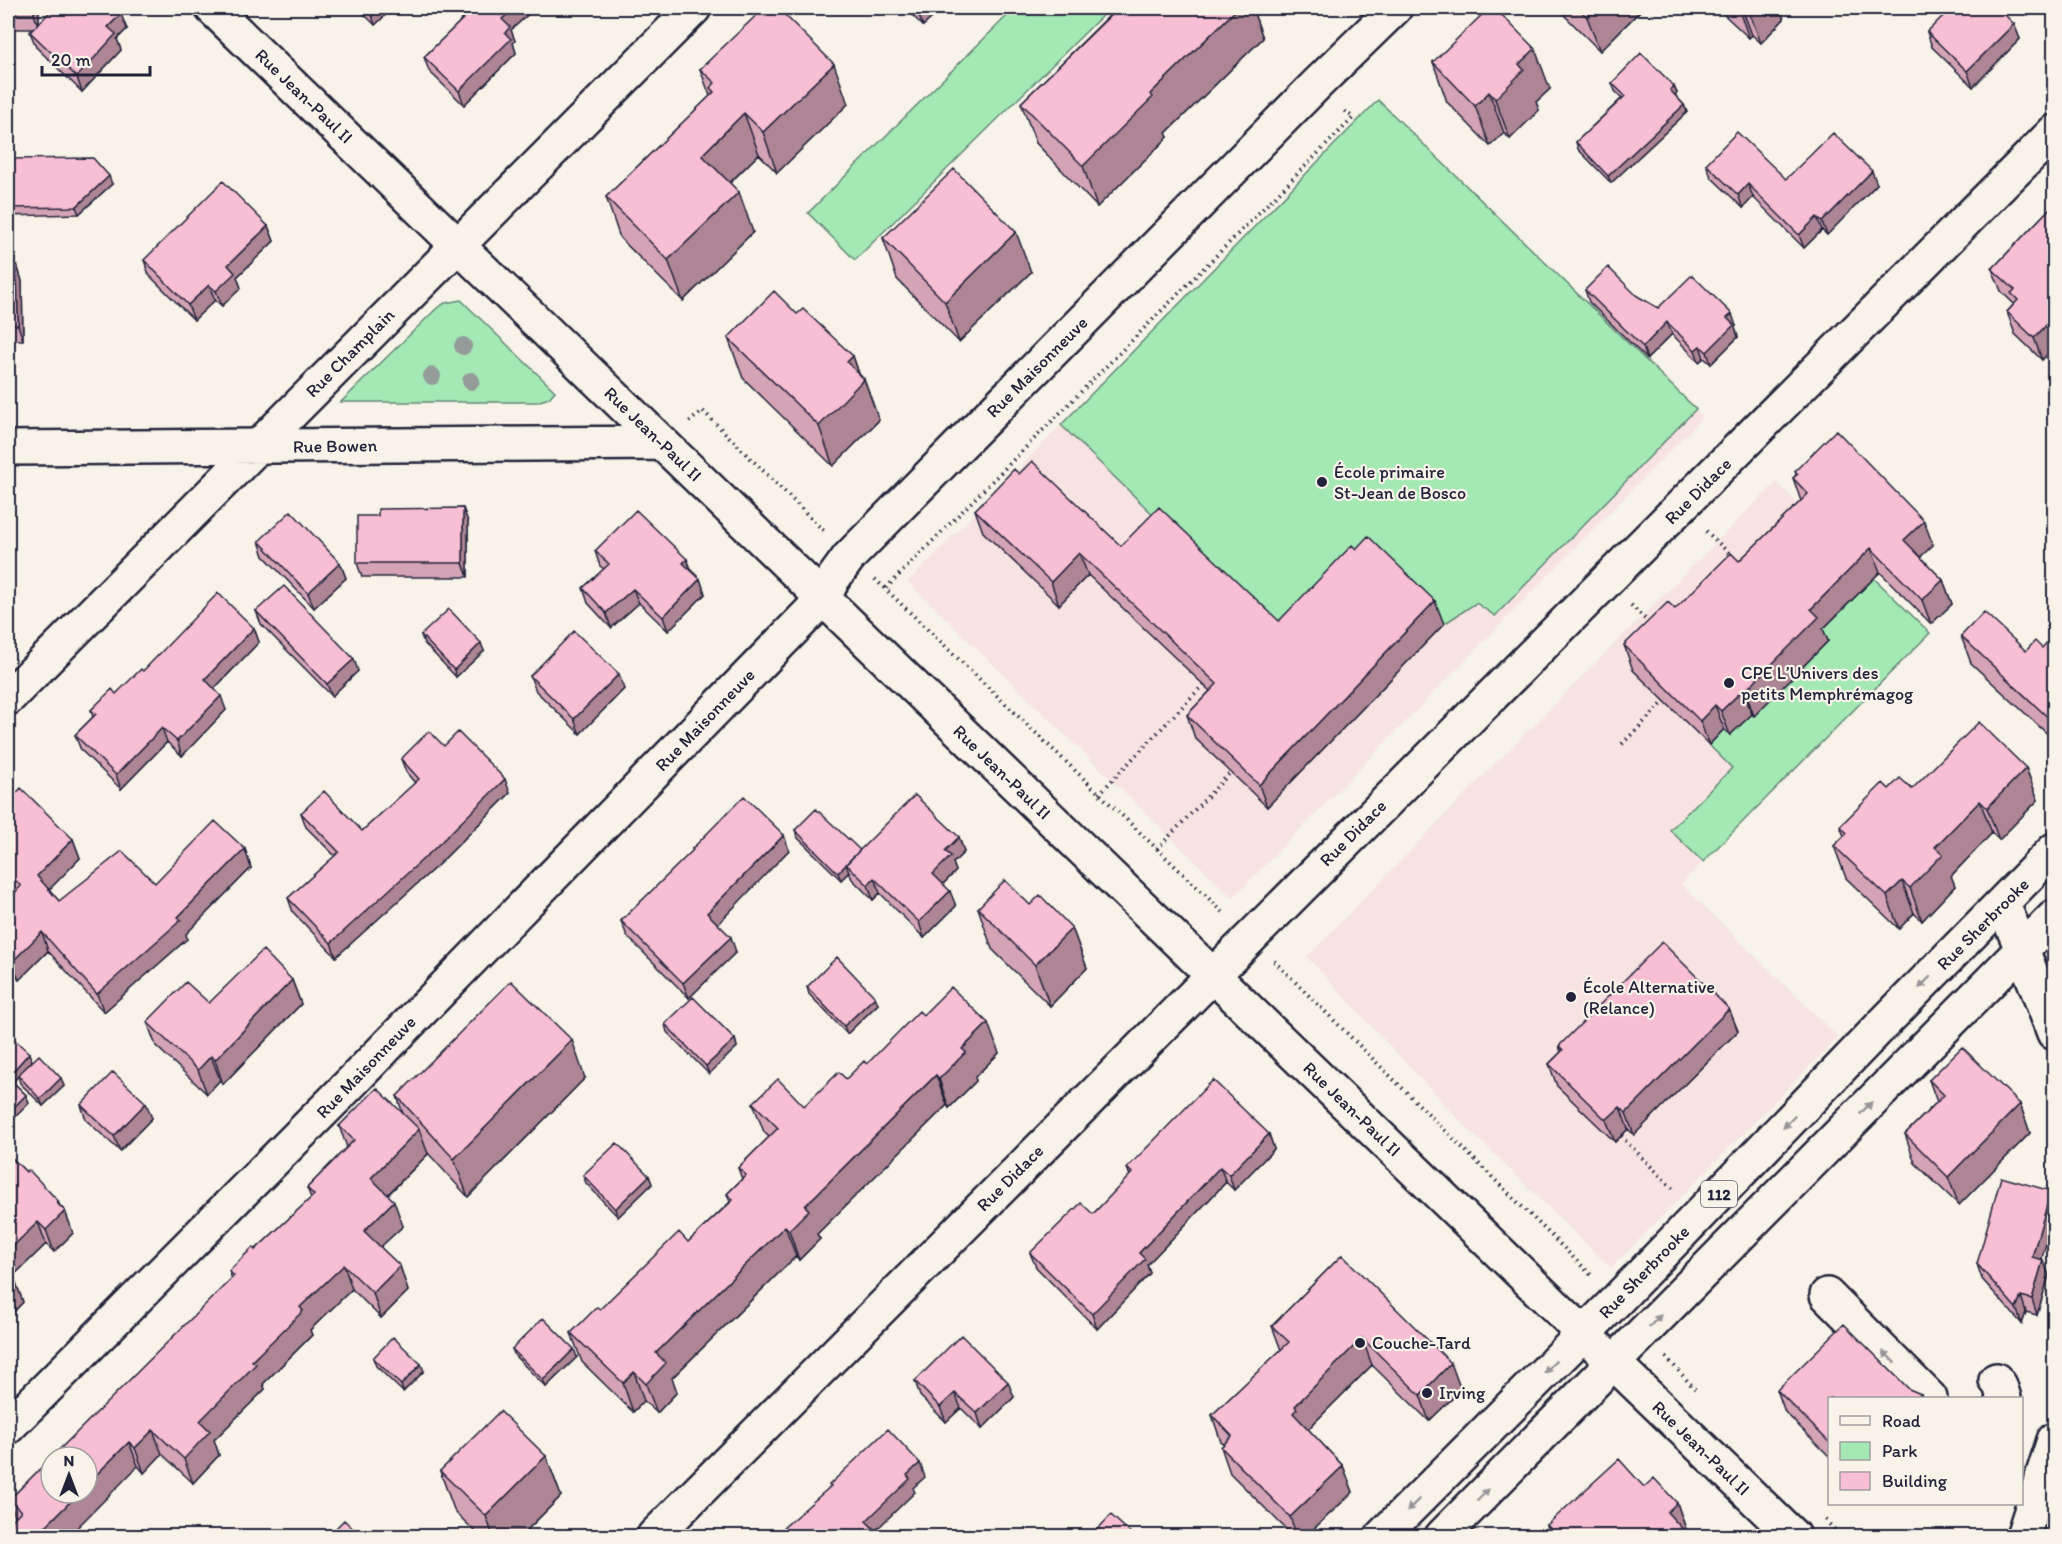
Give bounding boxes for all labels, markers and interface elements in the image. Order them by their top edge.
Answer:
scale bar [42,39,150,77]
street label: Rue Jean-Paul II [251,44,357,148]
text: 20 m [51,49,91,71]
street label: Rue Champlain [301,304,399,402]
street label: Rue Maisonneuve [982,312,1092,422]
street label: Rue Jean-Paul II [600,382,706,486]
street label: Rue Bowen [293,434,378,458]
street label: Rue Didace [1660,453,1736,529]
place label: École primaire St-Jean de Bosco [1334,461,1466,504]
marker: École primaire St-Jean de Bosco [1315,475,1329,489]
place label: CPE L’Univers des petits Memphrémagog [1741,662,1914,705]
street label: Rue Maisonneuve [650,664,760,776]
marker: CPE L’Univers des petits Memphrémagog [1722,676,1736,690]
street label: Rue Jean-Paul II [949,720,1055,824]
street label: Rue Didace [1315,795,1391,871]
street label: Rue Sherbrooke [1932,873,2034,975]
one-way arrow [1918,975,1933,989]
place label: École Alternative (Relance) [1583,976,1715,1019]
marker: École Alternative (Relance) [1564,990,1578,1004]
street label: Rue Maisonneuve [311,1011,421,1123]
street label: Rue Jean-Paul II [1299,1057,1405,1161]
one-way arrow [1859,1101,1873,1116]
one-way arrow [1782,1114,1796,1129]
street label: Rue Didace [972,1140,1048,1216]
road number: 112 [1701,1181,1737,1207]
street label: Rue Sherbrooke [1594,1221,1694,1323]
one-way arrow [1648,1314,1662,1329]
place label: Couche-Tard [1372,1332,1471,1354]
marker: Couche-Tard [1353,1336,1367,1350]
one-way arrow [1881,1350,1896,1364]
one-way arrow [1544,1359,1558,1373]
place label: Irving [1439,1382,1486,1404]
marker: Irving [1420,1386,1434,1400]
street label: Rue Jean-Paul II [1648,1396,1754,1500]
legend [1828,1397,2023,1505]
text: Road [1882,1410,1921,1432]
text: Park [1882,1440,1917,1462]
north arrow [39,1445,99,1505]
text: N [64,1451,74,1470]
text: Building [1882,1470,1948,1492]
one-way arrow [1476,1488,1490,1502]
one-way arrow [1407,1498,1421,1512]

